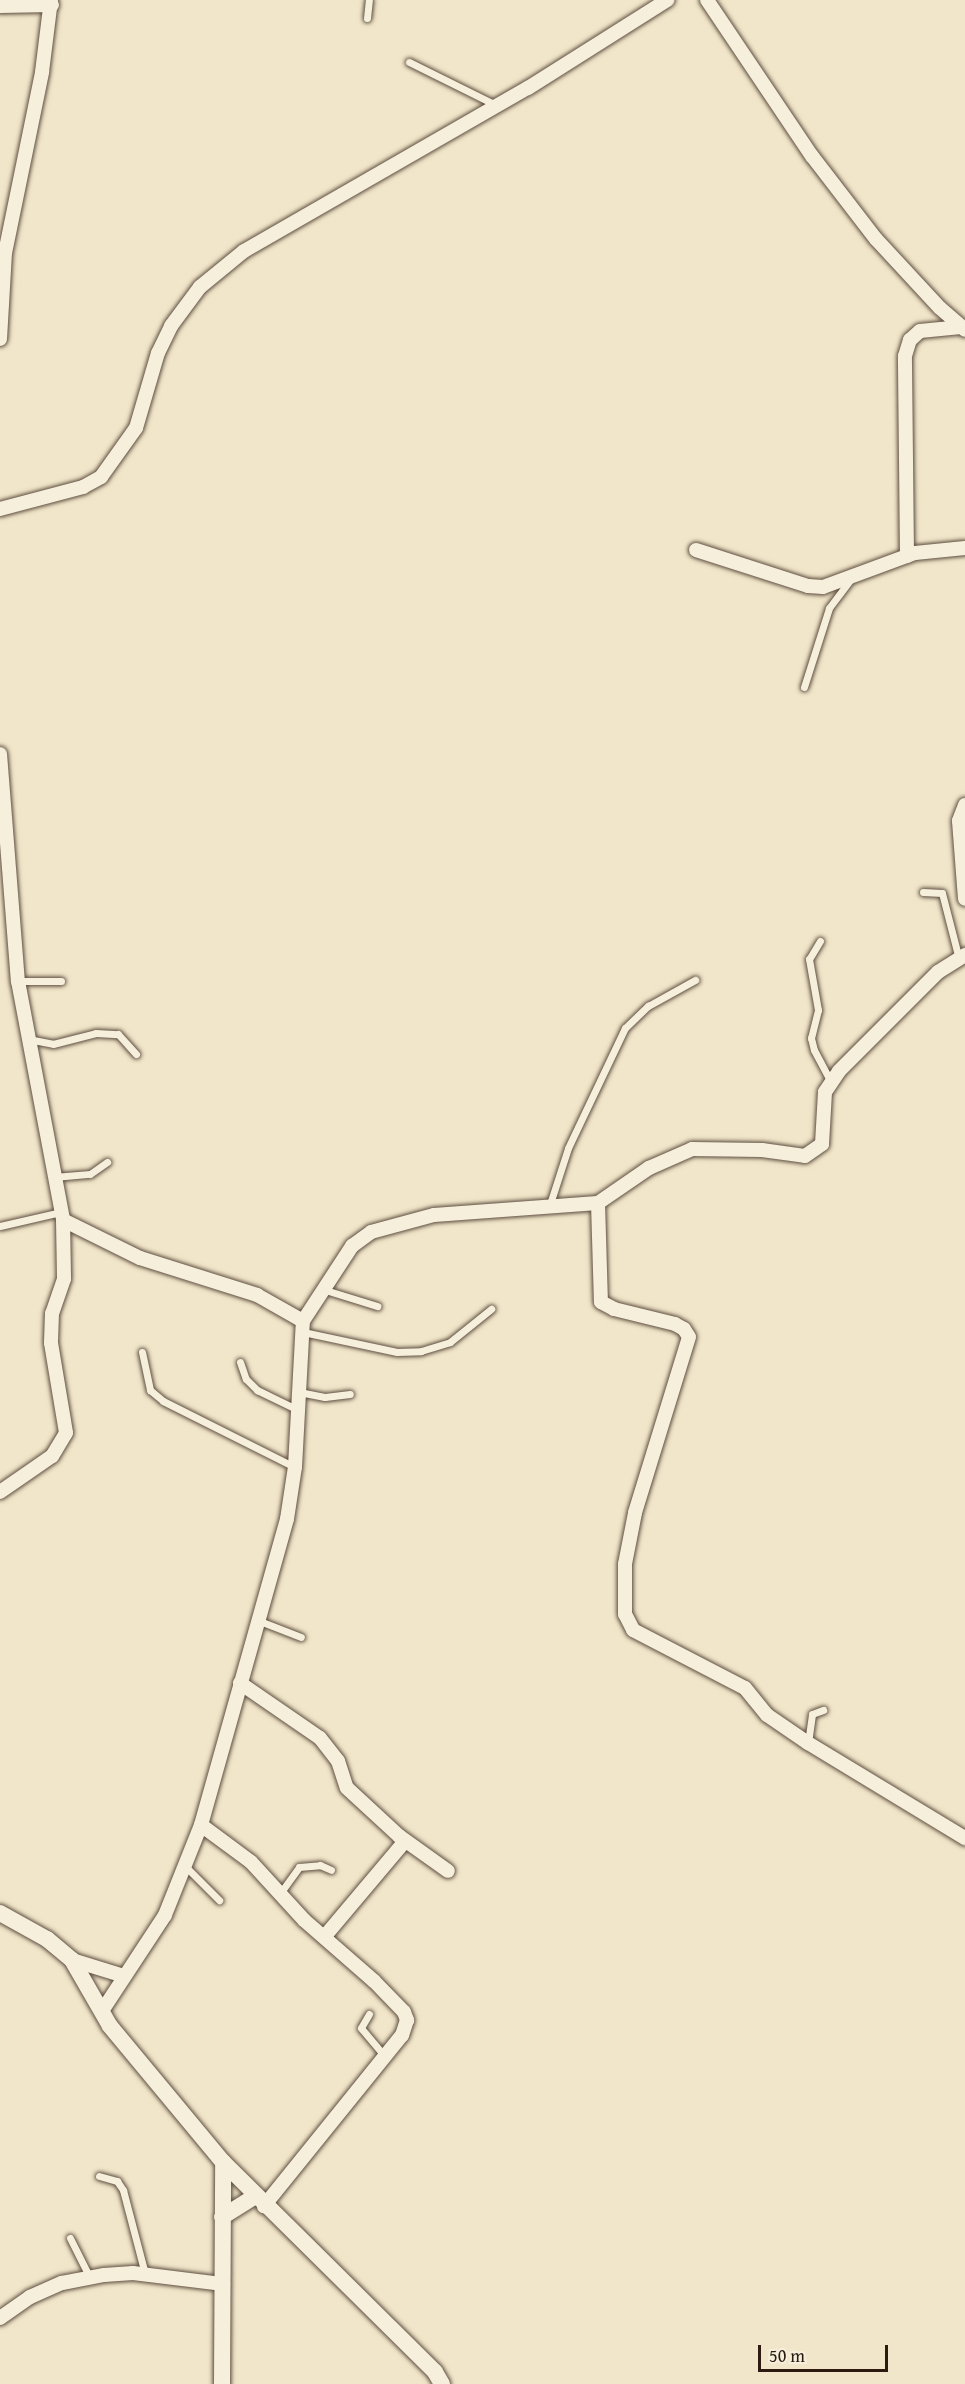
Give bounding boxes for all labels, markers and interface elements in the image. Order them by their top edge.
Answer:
scale bar [761,2333,892,2371]
text: 50 m [769,2342,805,2369]

